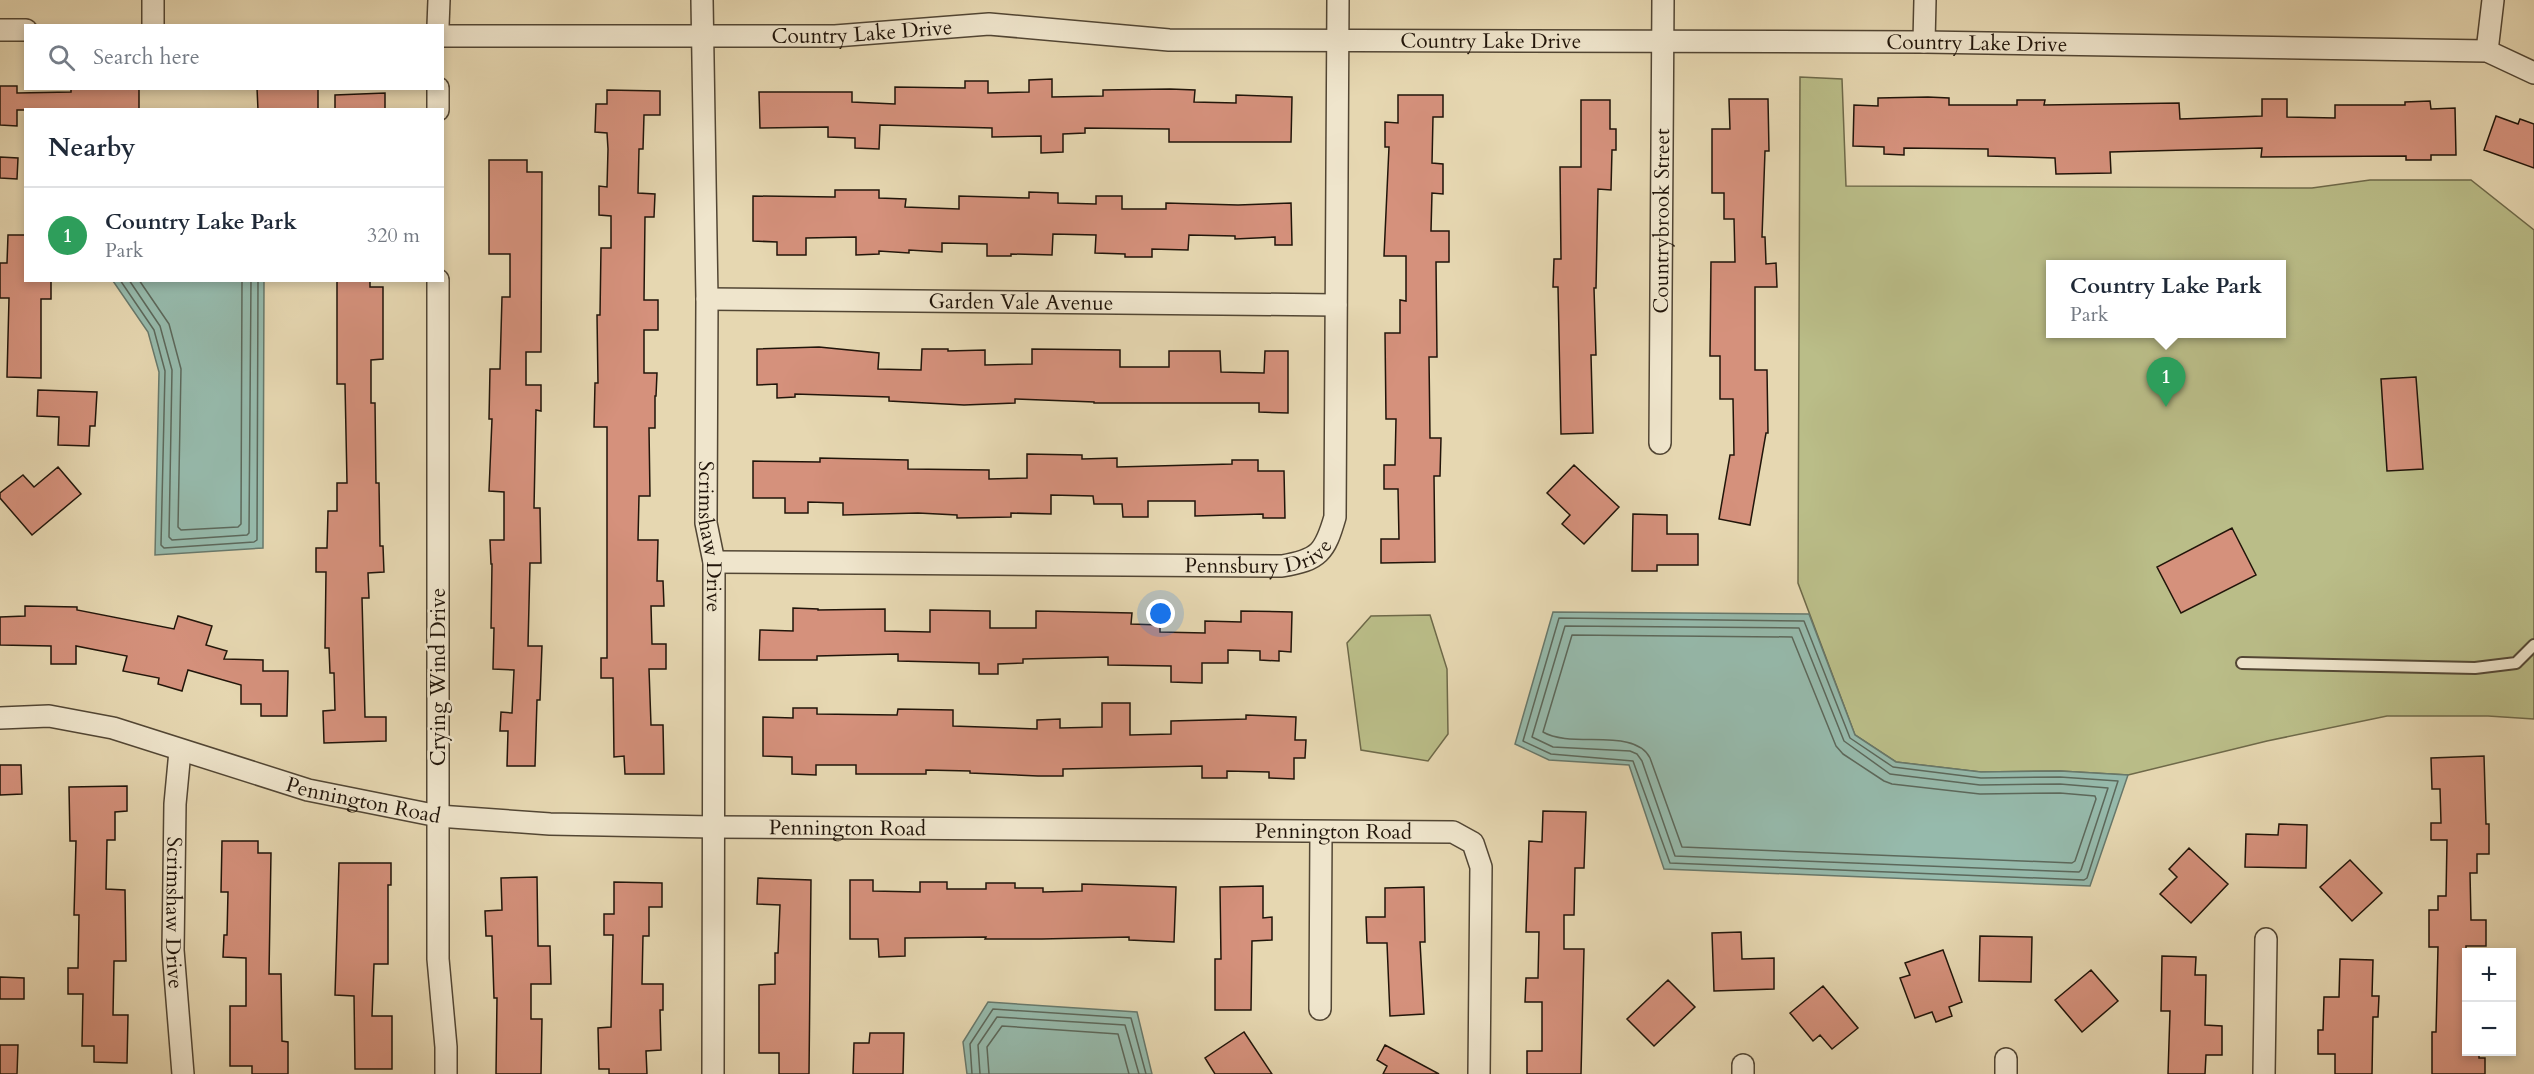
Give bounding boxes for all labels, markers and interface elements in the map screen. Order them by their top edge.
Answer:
street label: Country Lake Drive [772,13,953,51]
search box [24,24,444,90]
street label: Country Lake Drive [1400,27,1581,56]
street label: Country Lake Drive [1886,28,2068,59]
icon: search [45,41,78,74]
text: Search here [93,42,200,72]
street label: Countrybrook Street [1647,128,1677,314]
text: Nearby [48,130,136,165]
text: Country Lake Park [105,207,297,237]
text: 1 [62,222,73,249]
text: 320 m [367,222,420,249]
text: Park [105,237,143,264]
popup [2046,260,2286,338]
text: Country Lake Park [2070,271,2262,301]
street label: Garden Vale Avenue [928,287,1114,318]
text: Park [2070,301,2109,328]
pin: 1 [2146,358,2186,407]
street label: Scrimshaw Drive [691,461,728,612]
street label: Pennsbury Drive [1184,534,1339,581]
street label: Crying Wind Drive [424,588,453,766]
your location [1146,599,1175,628]
street label: Pennington Road [282,770,443,831]
street label: Pennington Road [769,813,926,843]
street label: Pennington Road [1255,817,1412,847]
street label: Scrimshaw Drive [158,836,190,990]
map controls [2462,948,2516,1056]
button: + [2462,948,2516,1002]
button: − [2462,1002,2516,1056]

